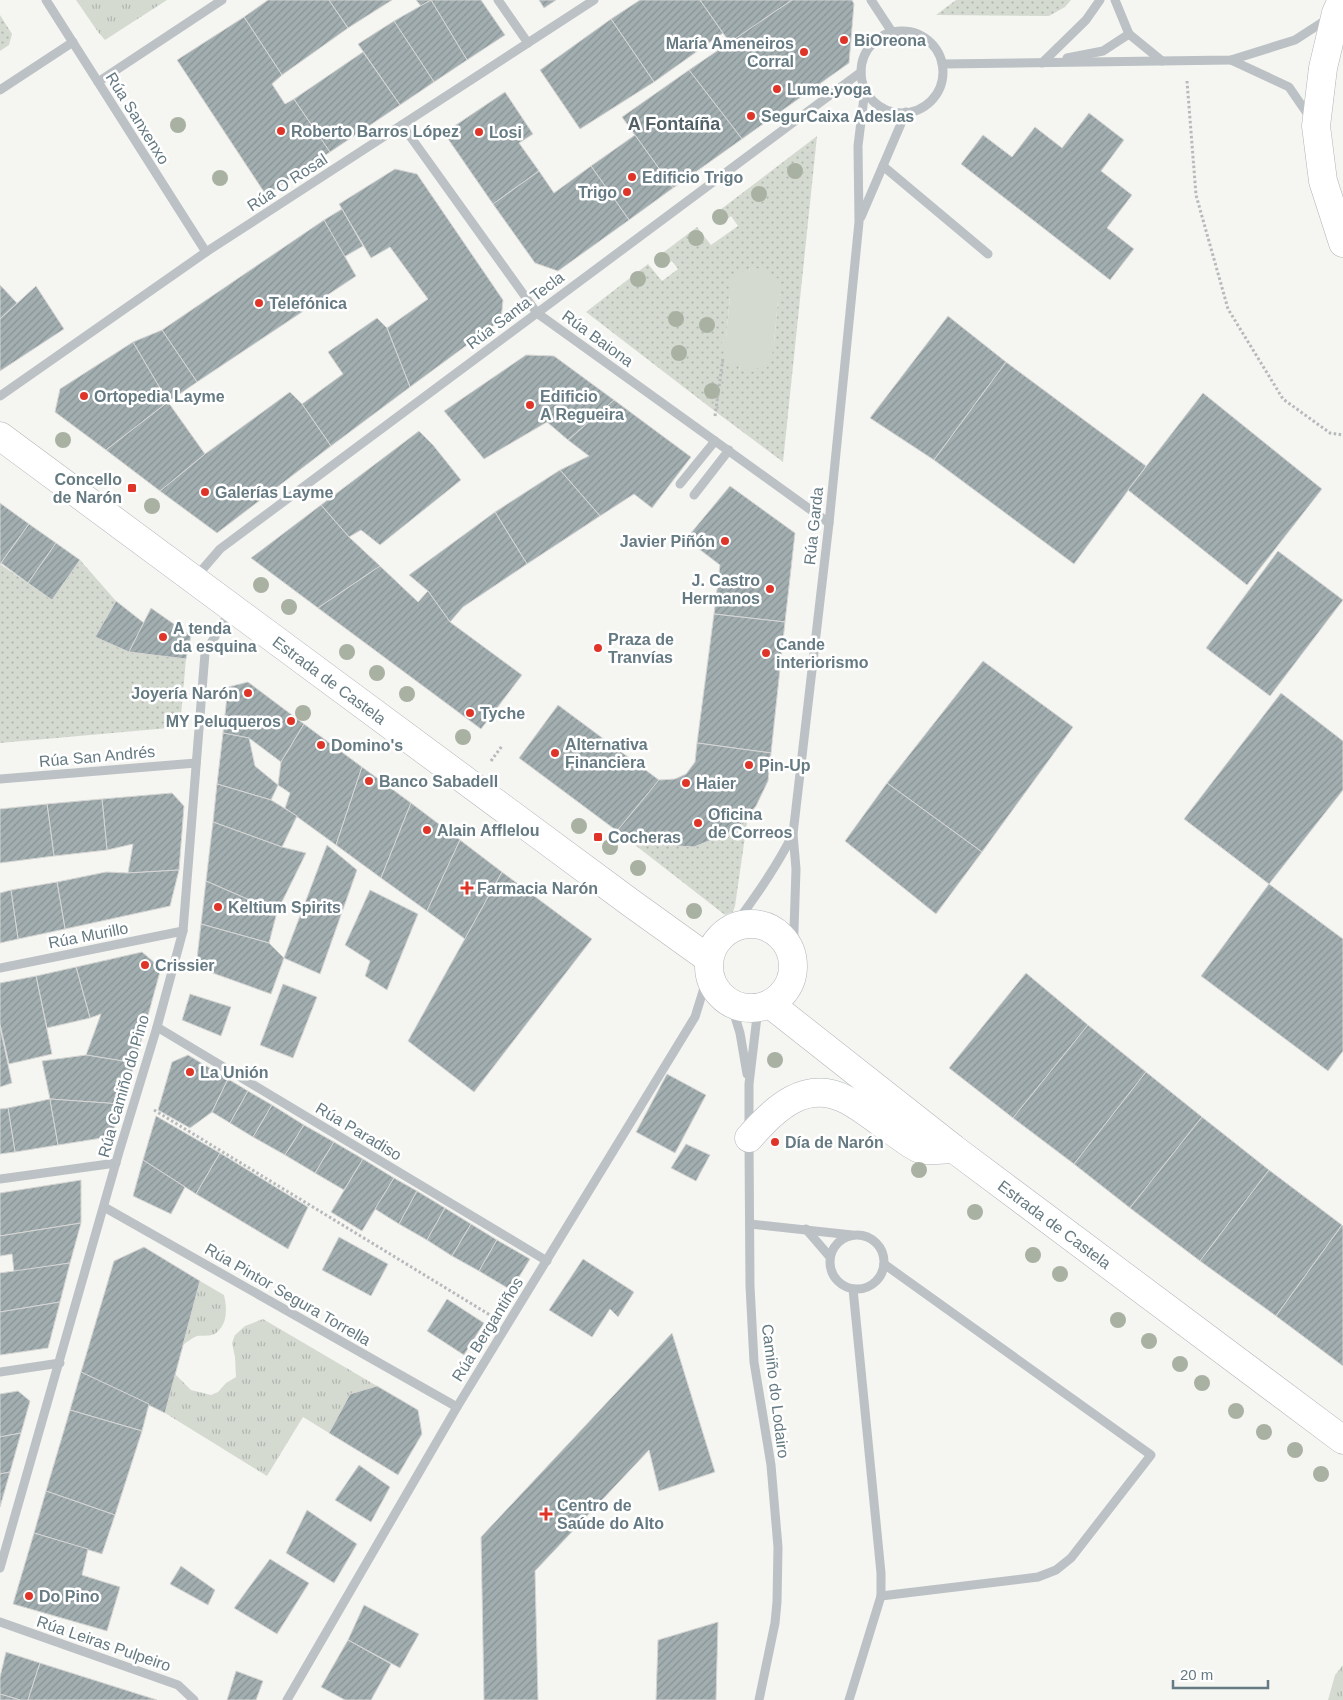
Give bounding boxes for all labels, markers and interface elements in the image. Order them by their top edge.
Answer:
place label: BiOreona [854,32,926,49]
marker: BiOreona [838,34,850,46]
place label: María Ameneiros Corral [666,35,794,70]
marker: María Ameneiros Corral [798,46,810,58]
street label: Rúa Sanxenxo [103,69,173,167]
place label: Lume.yoga [787,81,872,98]
marker: Lume.yoga [771,83,783,95]
place label: SegurCaixa Adeslas [761,108,914,125]
marker: SegurCaixa Adeslas [745,110,757,122]
district label: A Fontaíña [628,114,721,134]
place label: Roberto Barros López [291,123,459,140]
place label: Losi [489,124,522,141]
marker: Roberto Barros López [275,125,287,137]
marker: Losi [473,126,485,138]
street label: Rúa O Rosal [244,150,330,214]
place label: Edificio Trigo [642,169,744,186]
marker: Edificio Trigo [626,171,638,183]
place label: Trigo [578,184,617,201]
marker: Trigo [621,186,633,198]
street label: Rúa Santa Tecla [463,268,567,352]
place label: Telefónica [269,295,347,312]
marker: Telefónica [253,297,265,309]
street label: Rúa Baiona [559,307,637,370]
place label: Ortopedia Layme [94,388,225,405]
place label: Edificio A Regueira [540,388,624,423]
marker: Ortopedia Layme [78,390,90,402]
marker: Edificio A Regueira [524,399,536,411]
place label: Concello de Narón [53,471,122,506]
marker: Concello de Narón [126,482,138,494]
place label: Galerías Layme [215,484,333,501]
marker: Galerías Layme [199,486,211,498]
street label: Rúa Garda [801,486,826,566]
place label: Javier Piñón [620,533,715,550]
marker: Javier Piñón [719,535,731,547]
place label: J. Castro Hermanos [682,572,760,607]
marker: J. Castro Hermanos [764,583,776,595]
place label: A tenda da esquina [173,620,257,655]
marker: A tenda da esquina [157,631,169,643]
place label: Praza de Tranvías [608,631,674,666]
street label: Estrada de Castela [269,633,389,728]
place label: Cande interiorismo [776,636,869,671]
marker: Praza de Tranvías [592,642,604,654]
marker: Cande interiorismo [760,647,772,659]
place label: Joyería Narón [131,685,238,702]
marker: Joyería Narón [242,687,254,699]
place label: Tyche [480,705,525,722]
marker: Tyche [464,707,476,719]
place label: MY Peluqueros [166,713,281,730]
marker: MY Peluqueros [285,715,297,727]
place label: Alternativa Financiera [565,736,648,771]
place label: Domino's [331,737,403,754]
marker: Domino's [315,739,327,751]
street label: Rúa San Andrés [38,743,156,770]
marker: Alternativa Financiera [549,747,561,759]
place label: Pin-Up [759,757,811,774]
marker: Pin-Up [743,759,755,771]
place label: Banco Sabadell [379,773,498,790]
marker: Banco Sabadell [363,775,375,787]
place label: Haier [696,775,736,792]
marker: Haier [680,777,692,789]
place label: Oficina de Correos [708,806,793,841]
marker: Oficina de Correos [692,817,704,829]
place label: Alain Afflelou [437,822,540,839]
marker: Alain Afflelou [421,824,433,836]
place label: Cocheras [608,829,681,846]
marker: Cocheras [592,831,604,843]
place label: Farmacia Narón [477,880,598,897]
marker: Farmacia Narón [461,882,473,894]
place label: Keltium Spirits [228,899,341,916]
marker: Keltium Spirits [212,901,224,913]
street label: Rúa Murillo [47,919,130,952]
place label: Crissier [155,957,215,974]
marker: Crissier [139,959,151,971]
street label: Rúa Camiño do Pino [95,1013,152,1159]
place label: La Unión [200,1064,268,1081]
marker: La Unión [184,1066,196,1078]
street label: Rúa Paradiso [313,1099,405,1164]
place label: Día de Narón [785,1134,884,1151]
marker: Día de Narón [769,1136,781,1148]
street label: Estrada de Castela [995,1177,1114,1272]
street label: Rúa Pintor Segura Torrella [202,1240,374,1349]
street label: Rúa Bergantiños [449,1274,526,1384]
street label: Camiño do Lodairo [759,1323,792,1459]
place label: Centro de Saúde do Alto [557,1497,664,1532]
marker: Centro de Saúde do Alto [539,1507,553,1521]
place label: Do Pino [39,1588,100,1605]
marker: Do Pino [23,1590,35,1602]
street label: Rúa Leiras Pulpeiro [35,1613,173,1674]
scale bar [1173,1658,1268,1690]
text: 20 m [1180,1666,1213,1683]

